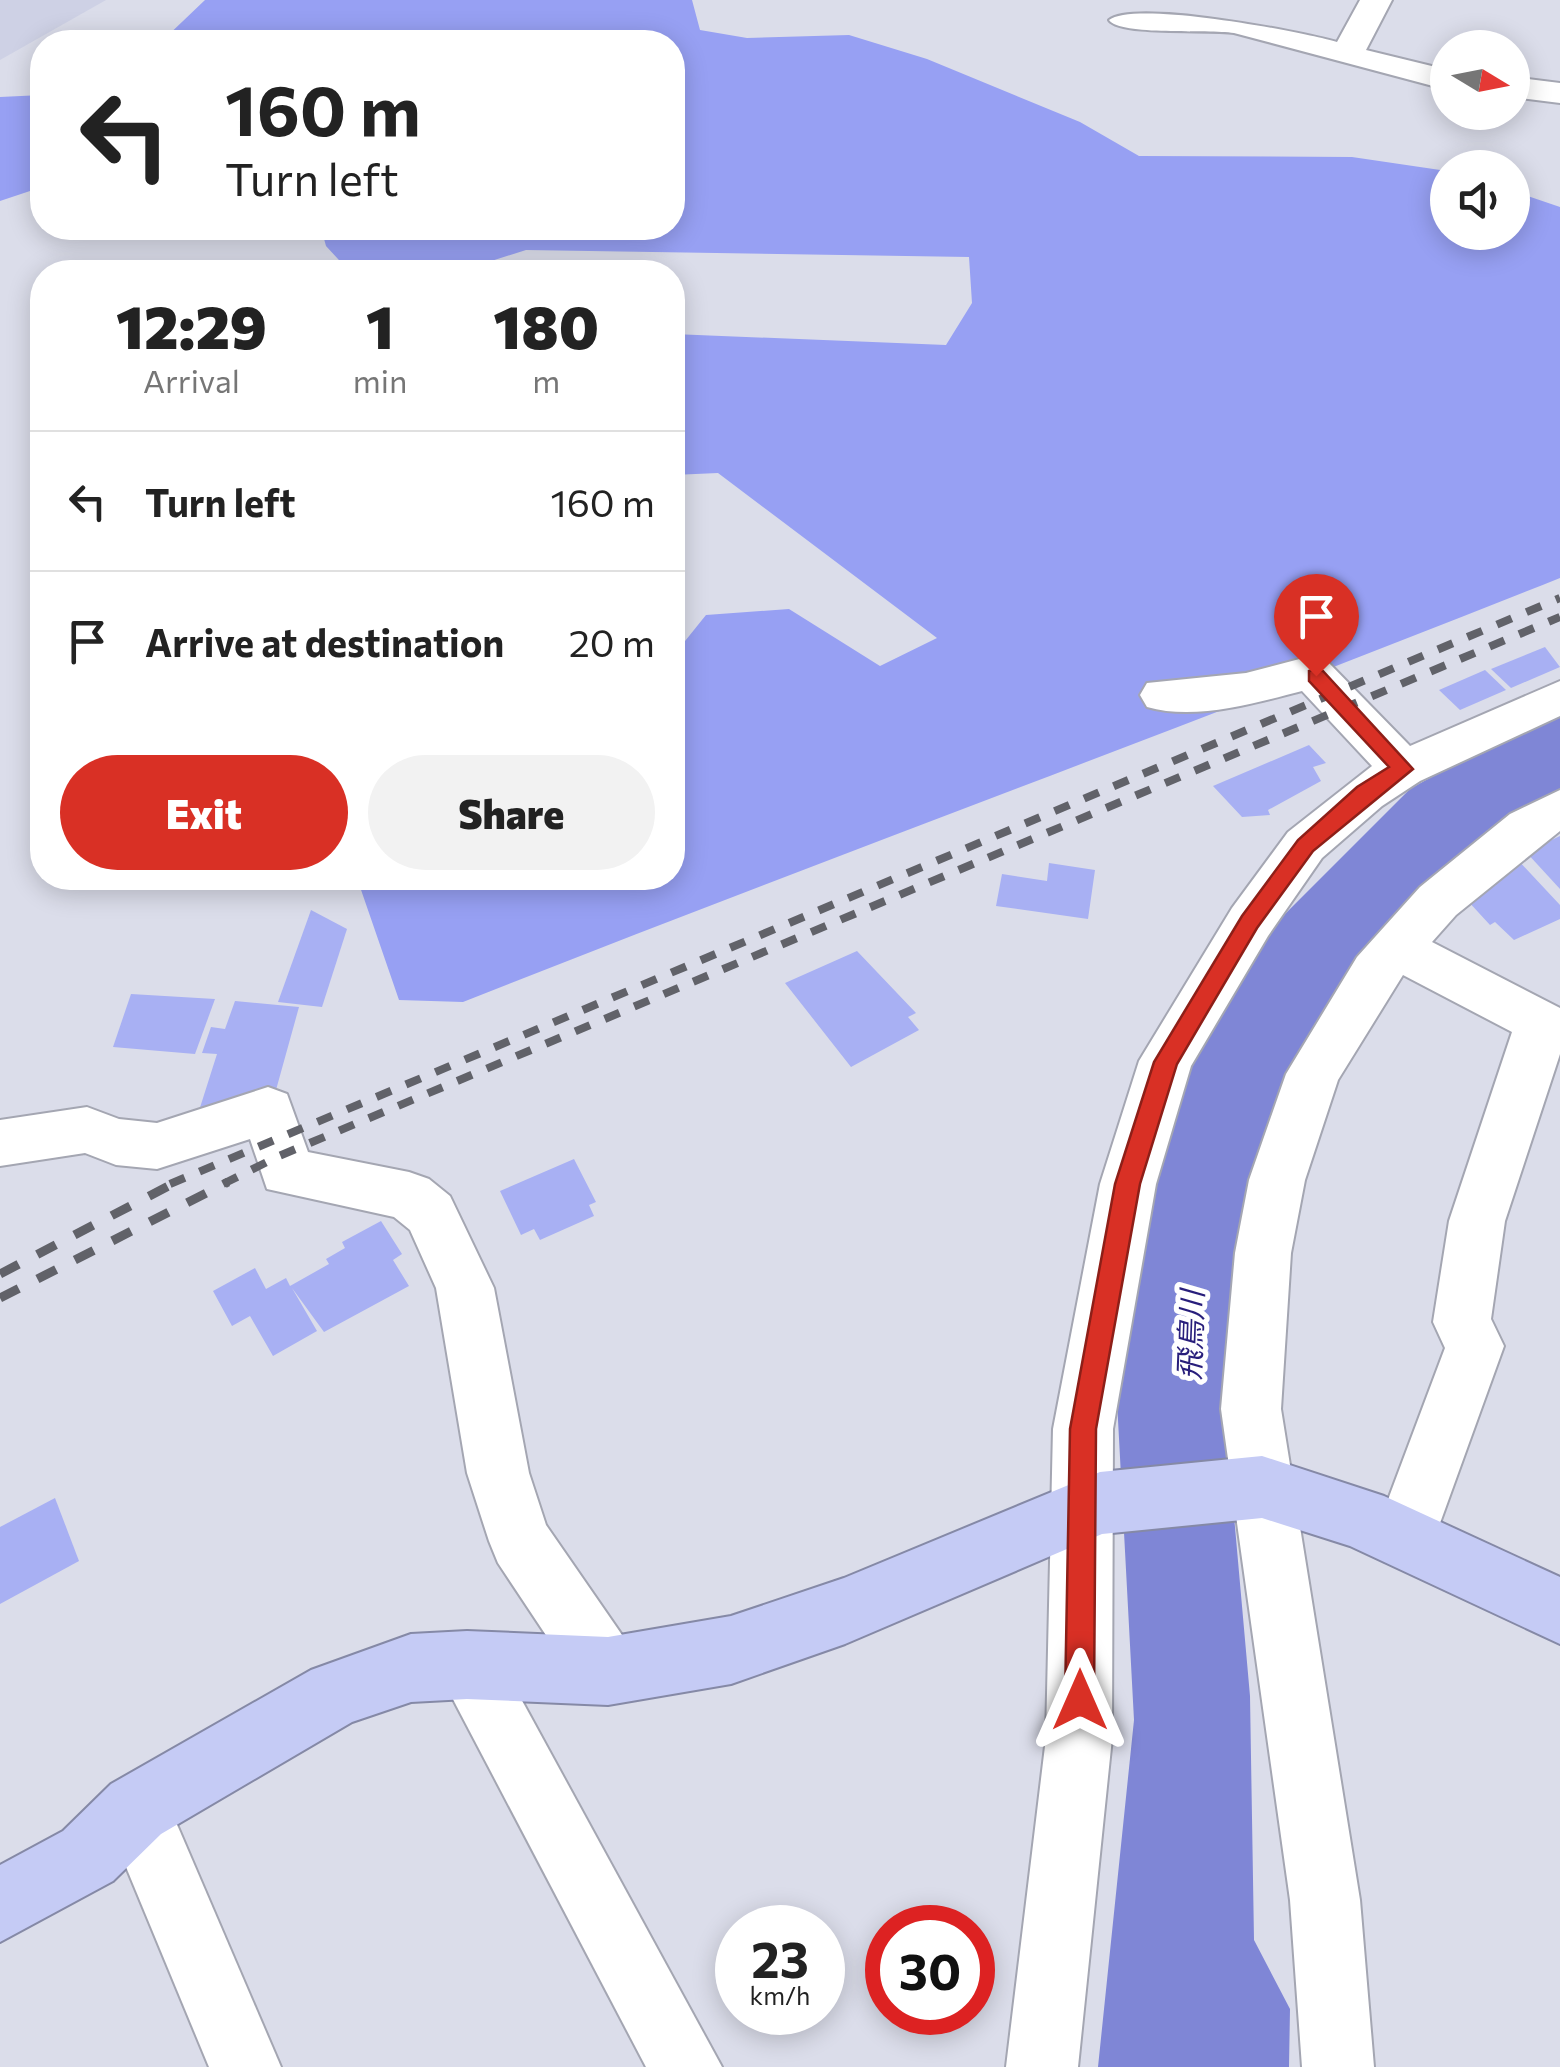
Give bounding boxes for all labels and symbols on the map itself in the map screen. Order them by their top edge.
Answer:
north arrow [1430,30,1530,130]
pin [1274,574,1359,677]
water label: 飛鳥川 [1169,1286,1209,1381]
position arrow [1028,1648,1132,1752]
speed limit sign: 30 [865,1905,995,2035]

